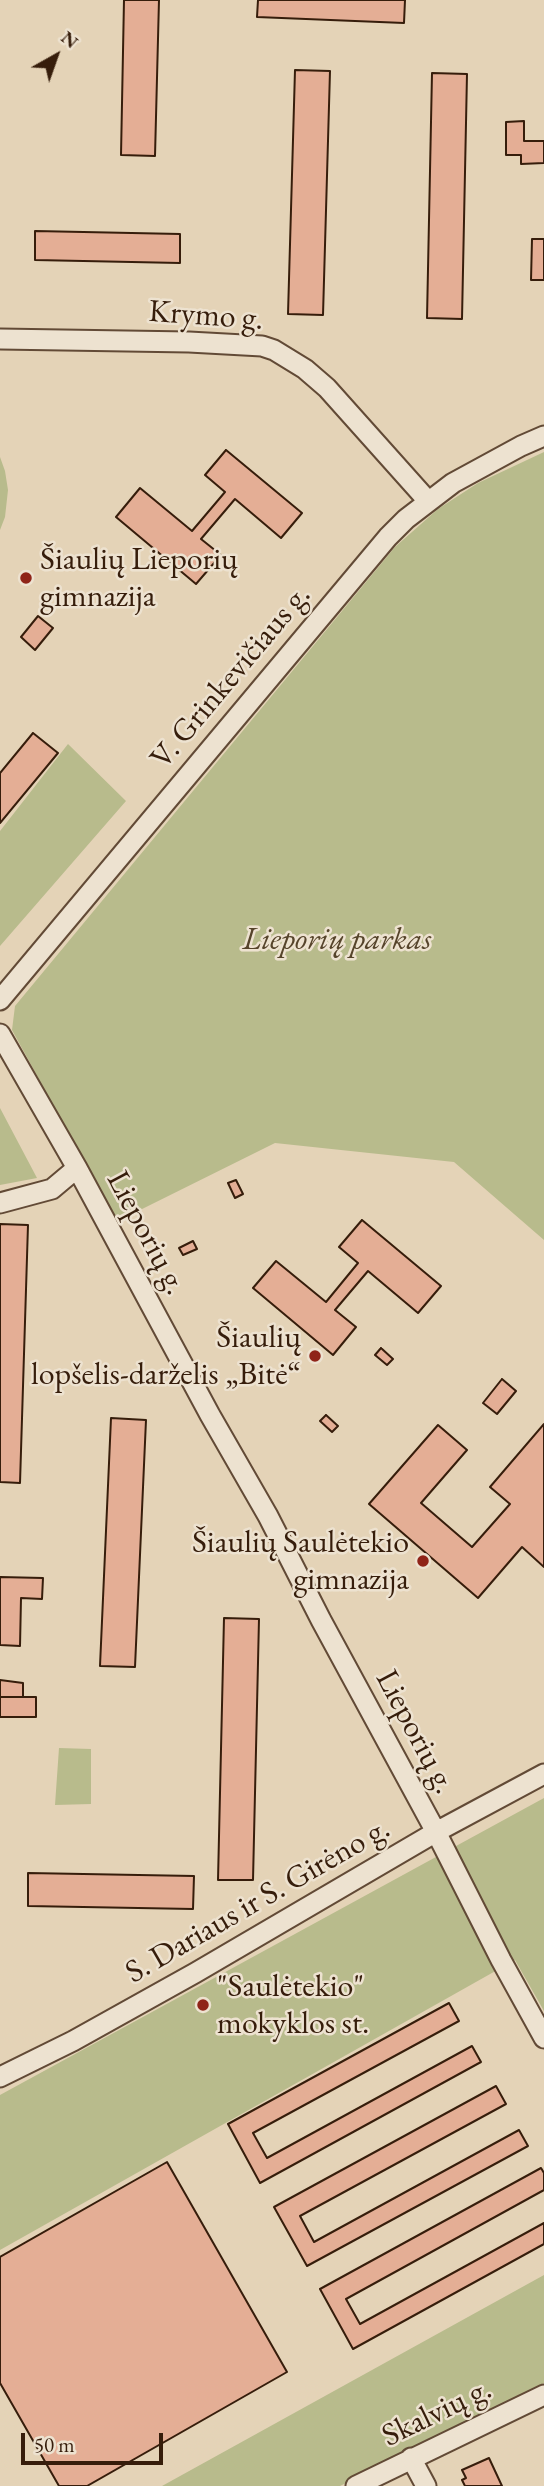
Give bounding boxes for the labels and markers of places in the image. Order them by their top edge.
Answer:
place label: Šiaulių Lieporių gimnazija [40,541,238,616]
marker: Šiaulių Lieporių gimnazija [18,570,34,586]
place label: Šiaulių lopšelis-darželis „Bitė“ [31,1319,301,1394]
marker: Šiaulių lopšelis-darželis „Bitė“ [307,1348,323,1364]
place label: Šiaulių Saulėtekio gimnazija [192,1524,409,1599]
marker: Šiaulių Saulėtekio gimnazija [415,1553,431,1569]
place label: "Saulėtekio" mokyklos st. [217,1968,369,2043]
marker: "Saulėtekio" mokyklos st. [195,1997,211,2013]

